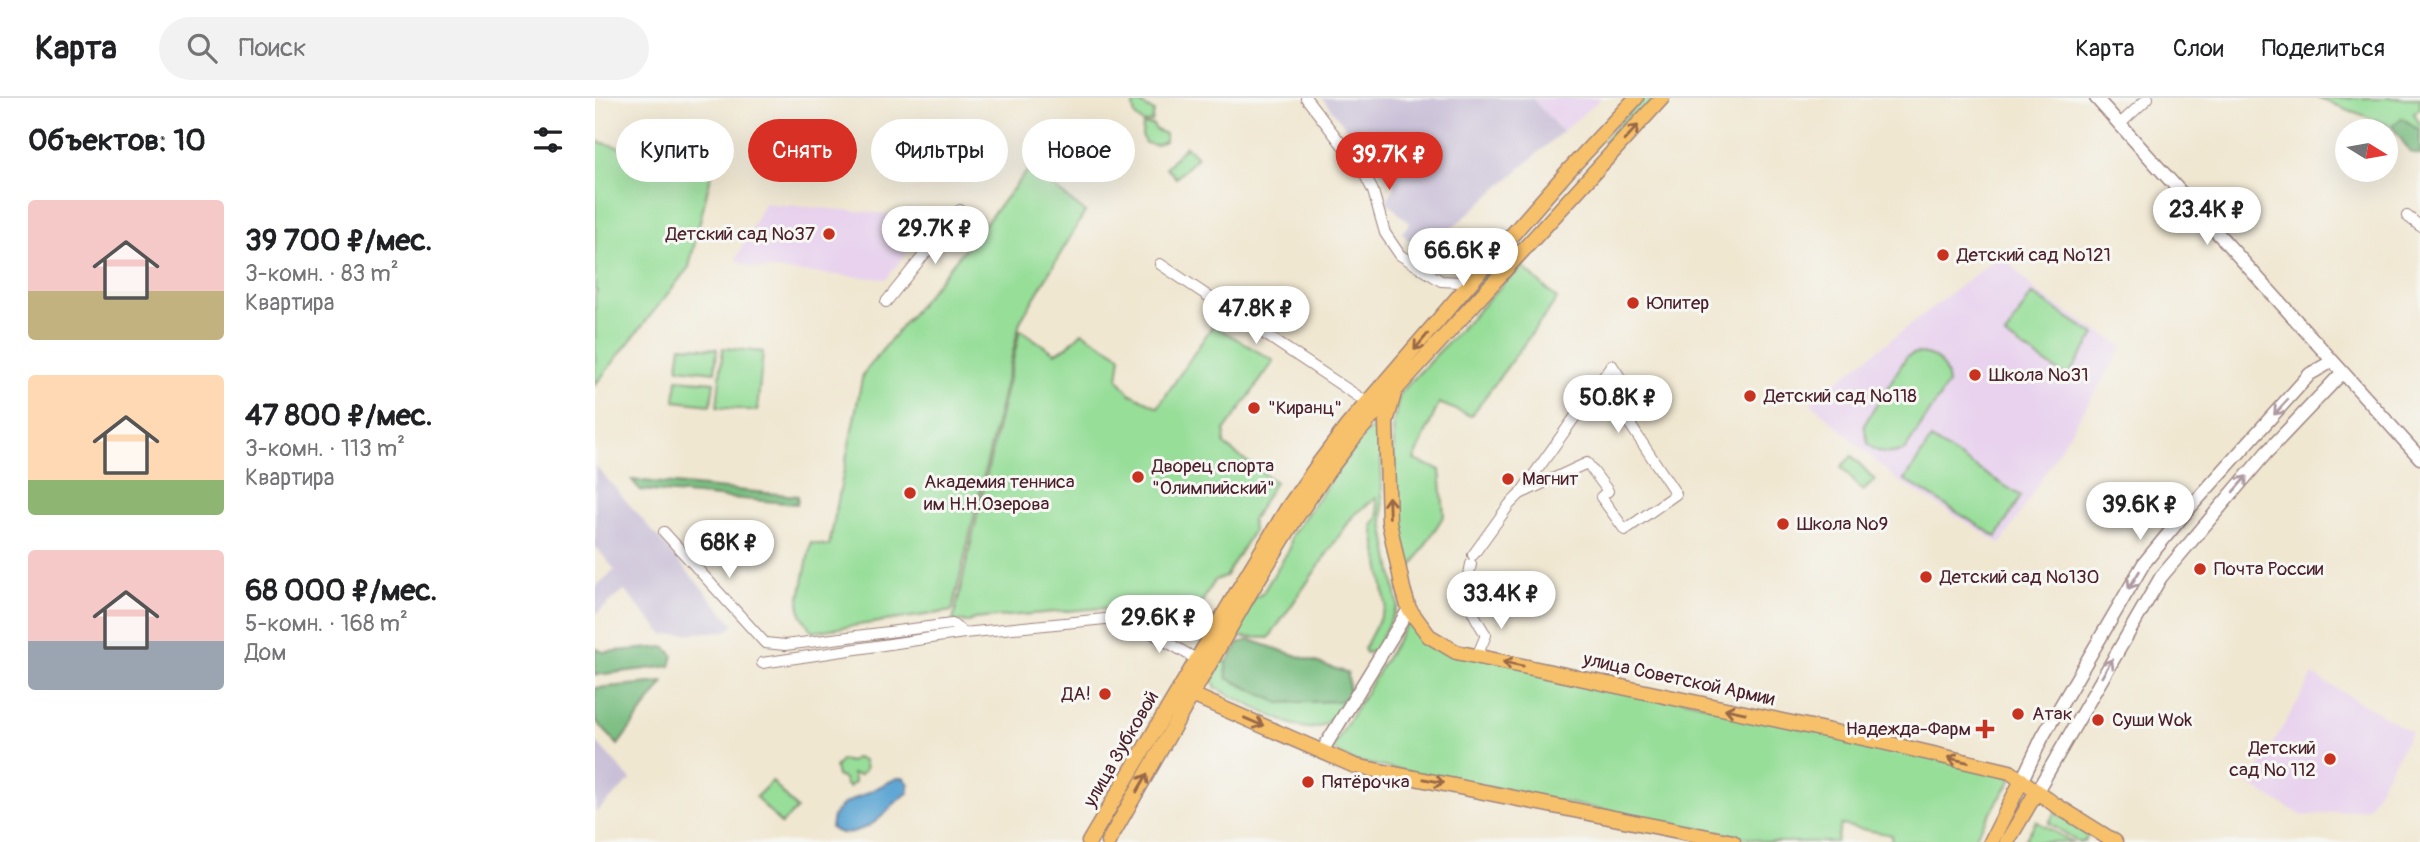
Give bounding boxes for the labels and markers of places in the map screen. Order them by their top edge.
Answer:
pin: 39.7K ₽ [1324,132,1454,192]
pin: 23.4K ₽ [2142,188,2272,247]
pin: 29.7K ₽ [870,206,1000,266]
place label: Детский сад №37 [665,222,815,246]
marker: Детский сад №37 [821,226,837,242]
pin: 66.6K ₽ [1398,228,1528,288]
place label: Детский сад №121 [1956,243,2111,267]
marker: Детский сад №121 [1935,247,1951,263]
pin: 47.8K ₽ [1191,286,1321,346]
place label: Юпитер [1647,291,1709,315]
marker: Юпитер [1625,295,1641,311]
place label: Школа №31 [1989,363,2089,387]
marker: Школа №31 [1967,367,1983,383]
pin: 50.8K ₽ [1553,376,1683,435]
place label: Детский сад №118 [1763,384,1917,408]
marker: Детский сад №118 [1742,388,1758,404]
place label: "Киранц" [1268,396,1342,420]
marker: "Киранц" [1246,400,1262,416]
place label: Дворец спорта "Олимпийский" [1151,454,1275,500]
place label: Магнит [1522,467,1579,491]
marker: Дворец спорта "Олимпийский" [1130,469,1146,485]
place label: Академия тенниса им Н.Н.Озерова [924,470,1075,516]
marker: Магнит [1500,471,1516,487]
pin: 39.6K ₽ [2075,482,2205,542]
marker: Академия тенниса им Н.Н.Озерова [902,485,918,501]
place label: Школа №9 [1797,512,1888,536]
marker: Школа №9 [1775,516,1791,532]
pin: 68K ₽ [680,520,778,580]
place label: Почта России [2214,557,2324,581]
marker: Почта России [2192,561,2208,577]
place label: Детский сад №130 [1939,565,2100,589]
marker: Детский сад №130 [1918,569,1934,585]
pin: 33.4K ₽ [1436,572,1566,631]
pin: 29.6K ₽ [1094,596,1224,655]
place label: ДА! [1061,682,1091,706]
marker: ДА! [1097,686,1113,702]
place label: Атак [2032,702,2073,726]
marker: Атак [2010,706,2026,722]
place label: Суши Wok [2112,708,2192,732]
marker: Суши Wok [2090,712,2106,728]
place label: Надежда-Фарм [1846,717,1971,741]
marker: Надежда-Фарм [1977,721,1993,737]
place label: Детский сад № 112 [2229,736,2316,782]
marker: Детский сад № 112 [2322,751,2338,767]
place label: Пятёрочка [1322,770,1410,794]
marker: Пятёрочка [1300,774,1316,790]

